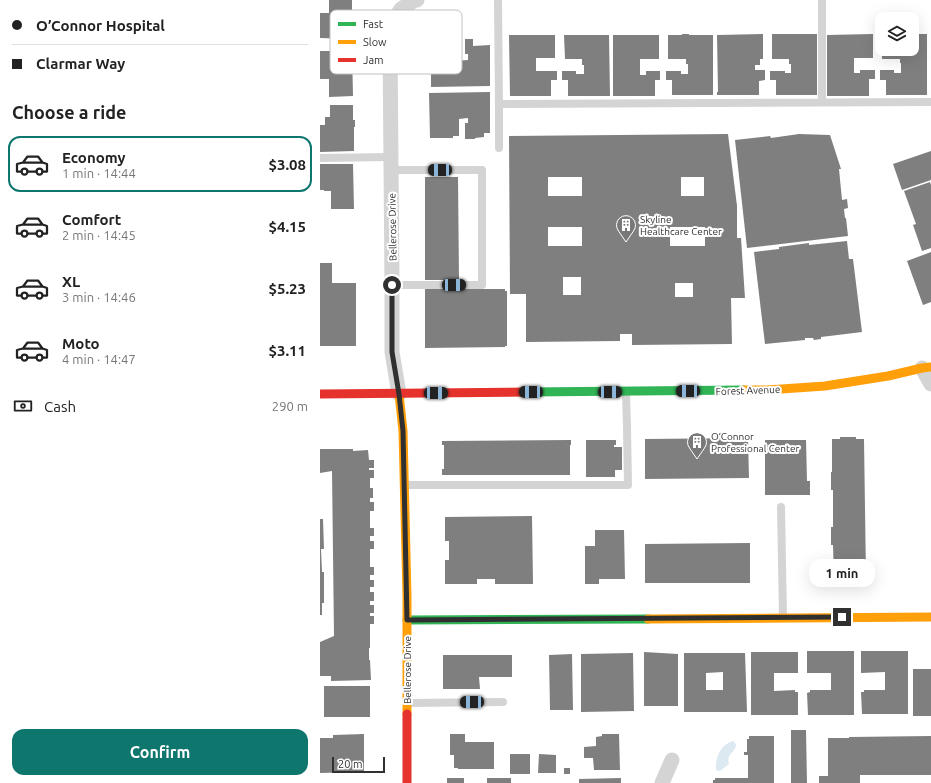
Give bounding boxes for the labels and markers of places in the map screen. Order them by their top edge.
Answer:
building icon: Skyline Healthcare Center [615,214,637,242]
place label: Skyline Healthcare Center [640,214,722,237]
building icon: O’Connor Professional Center [686,431,708,459]
place label: O’Connor Professional Center [711,431,799,454]

